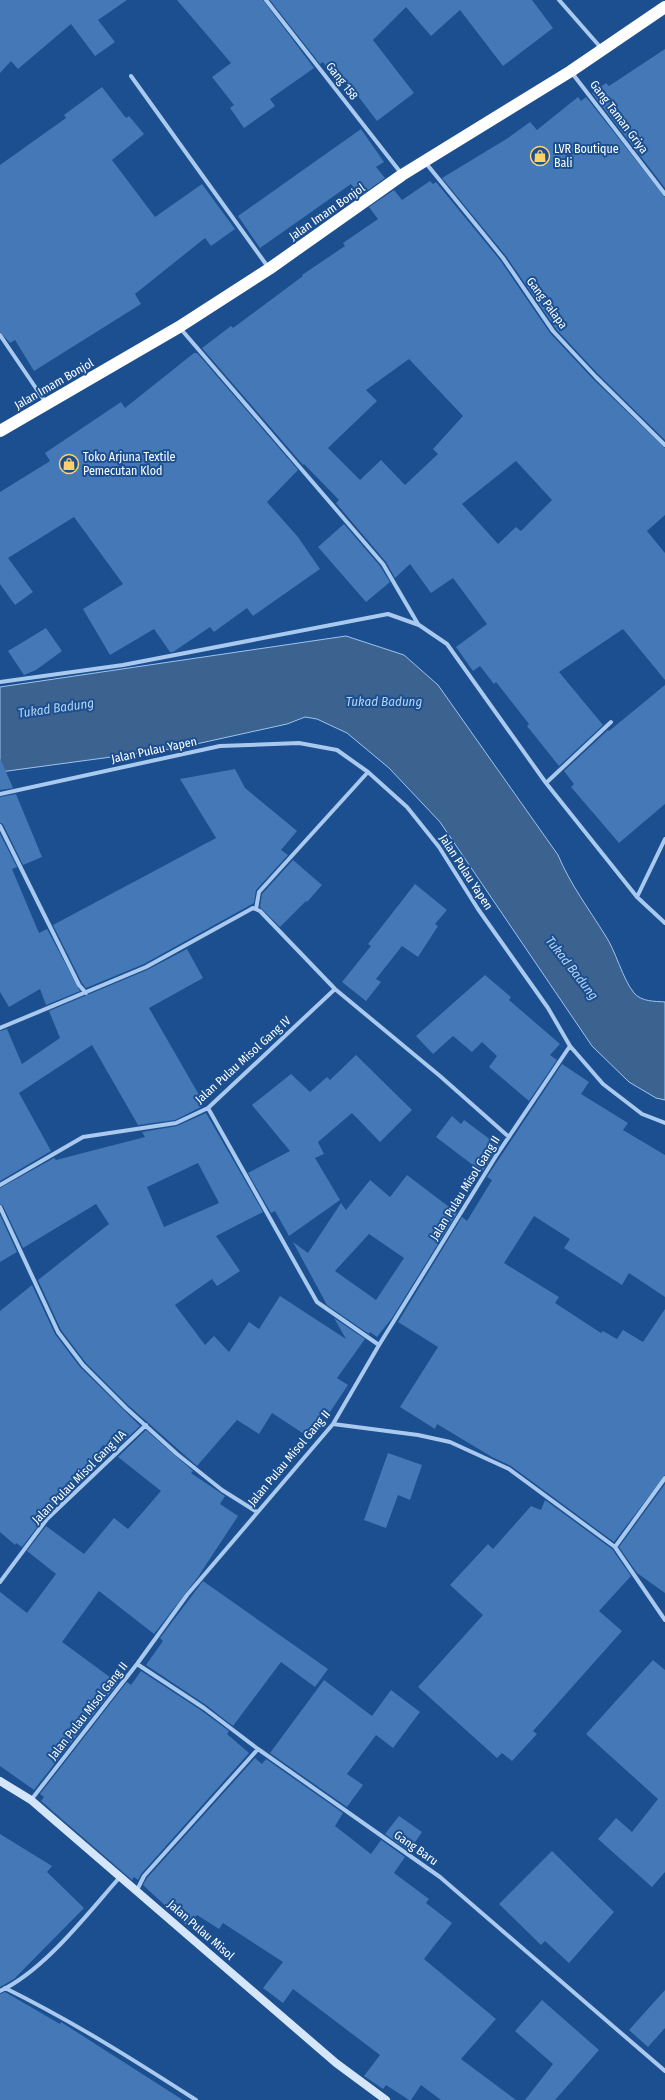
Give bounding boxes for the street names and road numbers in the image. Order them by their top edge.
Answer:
street label: Gang 158 [323,59,361,103]
street label: Gang Taman Griya [587,78,651,156]
street label: Jalan Imam Bonjol [286,181,368,243]
street label: Gang Palapa [524,275,570,332]
street label: Jalan Imam Bonjol [12,356,96,412]
street label: Jalan Pulau Yapen [110,734,198,766]
street label: Jalan Pulau Yapen [436,832,496,912]
street label: Jalan Pulau Misol Gang IV [193,1013,294,1106]
street label: Jalan Pulau Misol Gang II [427,1133,503,1243]
street label: Jalan Pulau Misol Gang II [245,1407,333,1509]
street label: Jalan Pulau Misol Gang IIA [29,1427,129,1527]
street label: Jalan Pulau Misol Gang II [45,1659,131,1763]
street label: Gang Baru [391,1828,441,1868]
street label: Jalan Pulau Misol [165,1897,237,1963]

